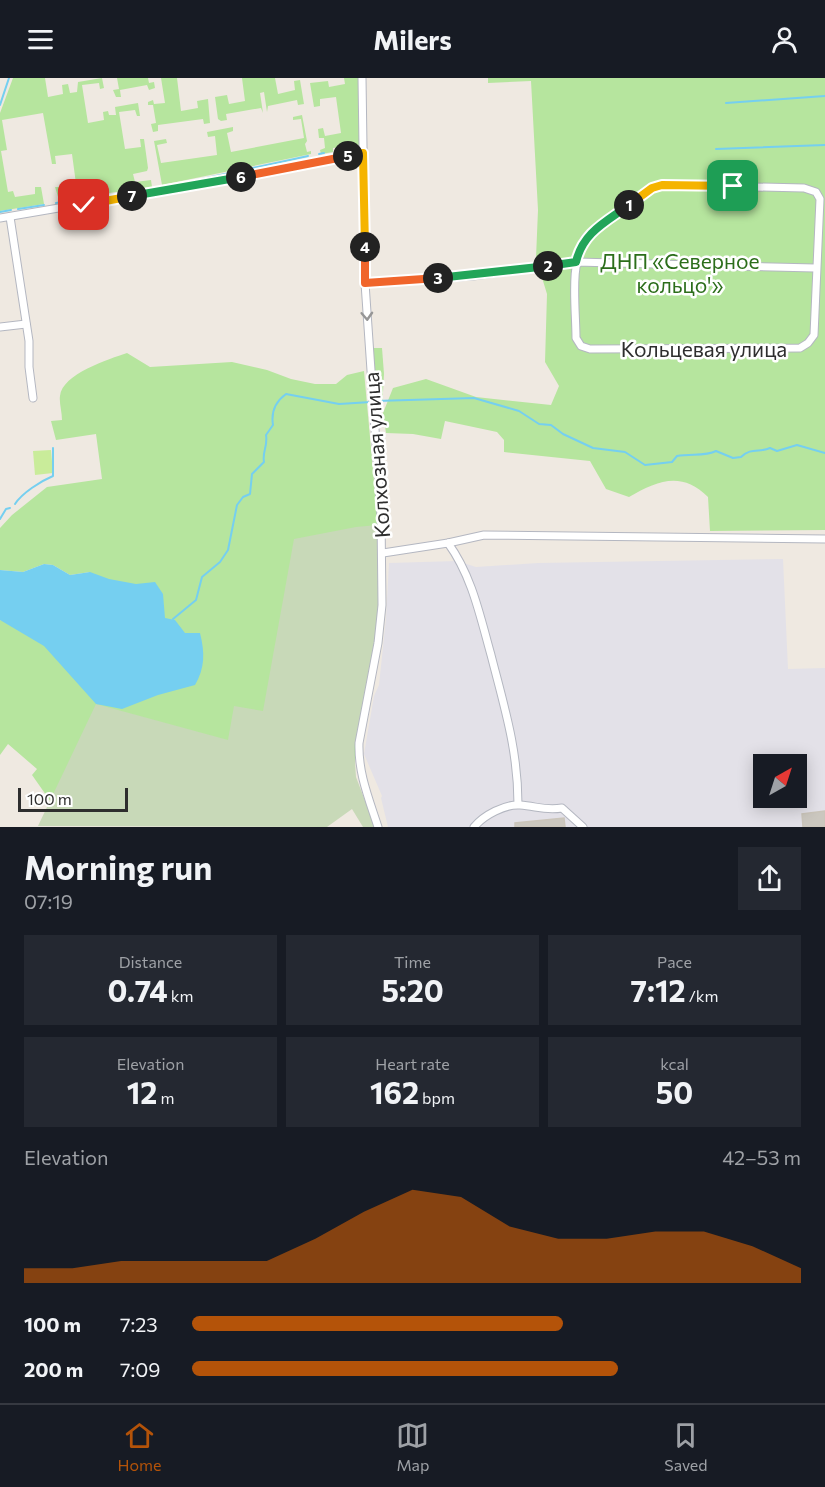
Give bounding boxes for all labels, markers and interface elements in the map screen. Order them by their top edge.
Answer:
icon: menu [24,23,57,56]
text: Milers [373,23,452,56]
icon: person [768,23,801,56]
pin: 5 [333,141,363,171]
text: 5 [343,146,353,165]
pin [707,160,758,211]
pin: 6 [226,162,256,192]
text: 6 [236,167,246,186]
icon: arrive [716,169,749,202]
pin [58,179,109,230]
pin: 7 [117,181,147,211]
text: 7 [128,186,136,205]
icon: check [67,188,100,221]
pin: 1 [614,190,644,220]
text: 1 [625,195,633,214]
pin: 4 [350,232,380,262]
text: 4 [360,237,370,256]
park label: ДНП «Северное кольцо'» [600,248,760,297]
pin: 2 [533,251,563,281]
text: 2 [543,256,553,275]
pin: 3 [423,263,453,293]
text: 3 [433,268,443,287]
one-way arrow [360,311,373,320]
street label: Кольцевая улица [621,336,787,361]
street label: Колхозная улица [358,371,394,539]
north arrow [753,754,807,808]
map controls [753,754,807,808]
scale bar [18,785,128,812]
text: 100 m [27,789,72,808]
text: Morning run [24,846,212,887]
button: share [738,847,801,910]
text: 07:19 [24,889,73,913]
text: Distance [119,952,182,971]
text: Time [394,952,431,971]
text: Pace [657,952,692,971]
text: 0.74 [108,971,168,1008]
text: 5:20 [381,971,444,1008]
text: 7:12 [631,971,686,1008]
text: km [168,986,193,1005]
text: /km [686,986,718,1005]
text: Elevation [117,1054,184,1073]
text: Heart rate [375,1054,450,1073]
text: kcal [660,1054,689,1073]
text: 12 [127,1073,157,1110]
text: 162 [370,1073,419,1110]
text: 50 [656,1073,693,1110]
text: m [157,1088,174,1107]
text: bpm [419,1088,455,1107]
text: Elevation [24,1145,109,1169]
text: 42–53 m [722,1145,801,1169]
text: 100 m [24,1312,81,1336]
text: 7:23 [120,1312,158,1336]
text: 200 m [24,1357,83,1381]
text: 7:09 [120,1357,160,1381]
tab: Home [117,1419,161,1474]
tab: Map [396,1419,429,1474]
tab: Saved [664,1419,708,1474]

